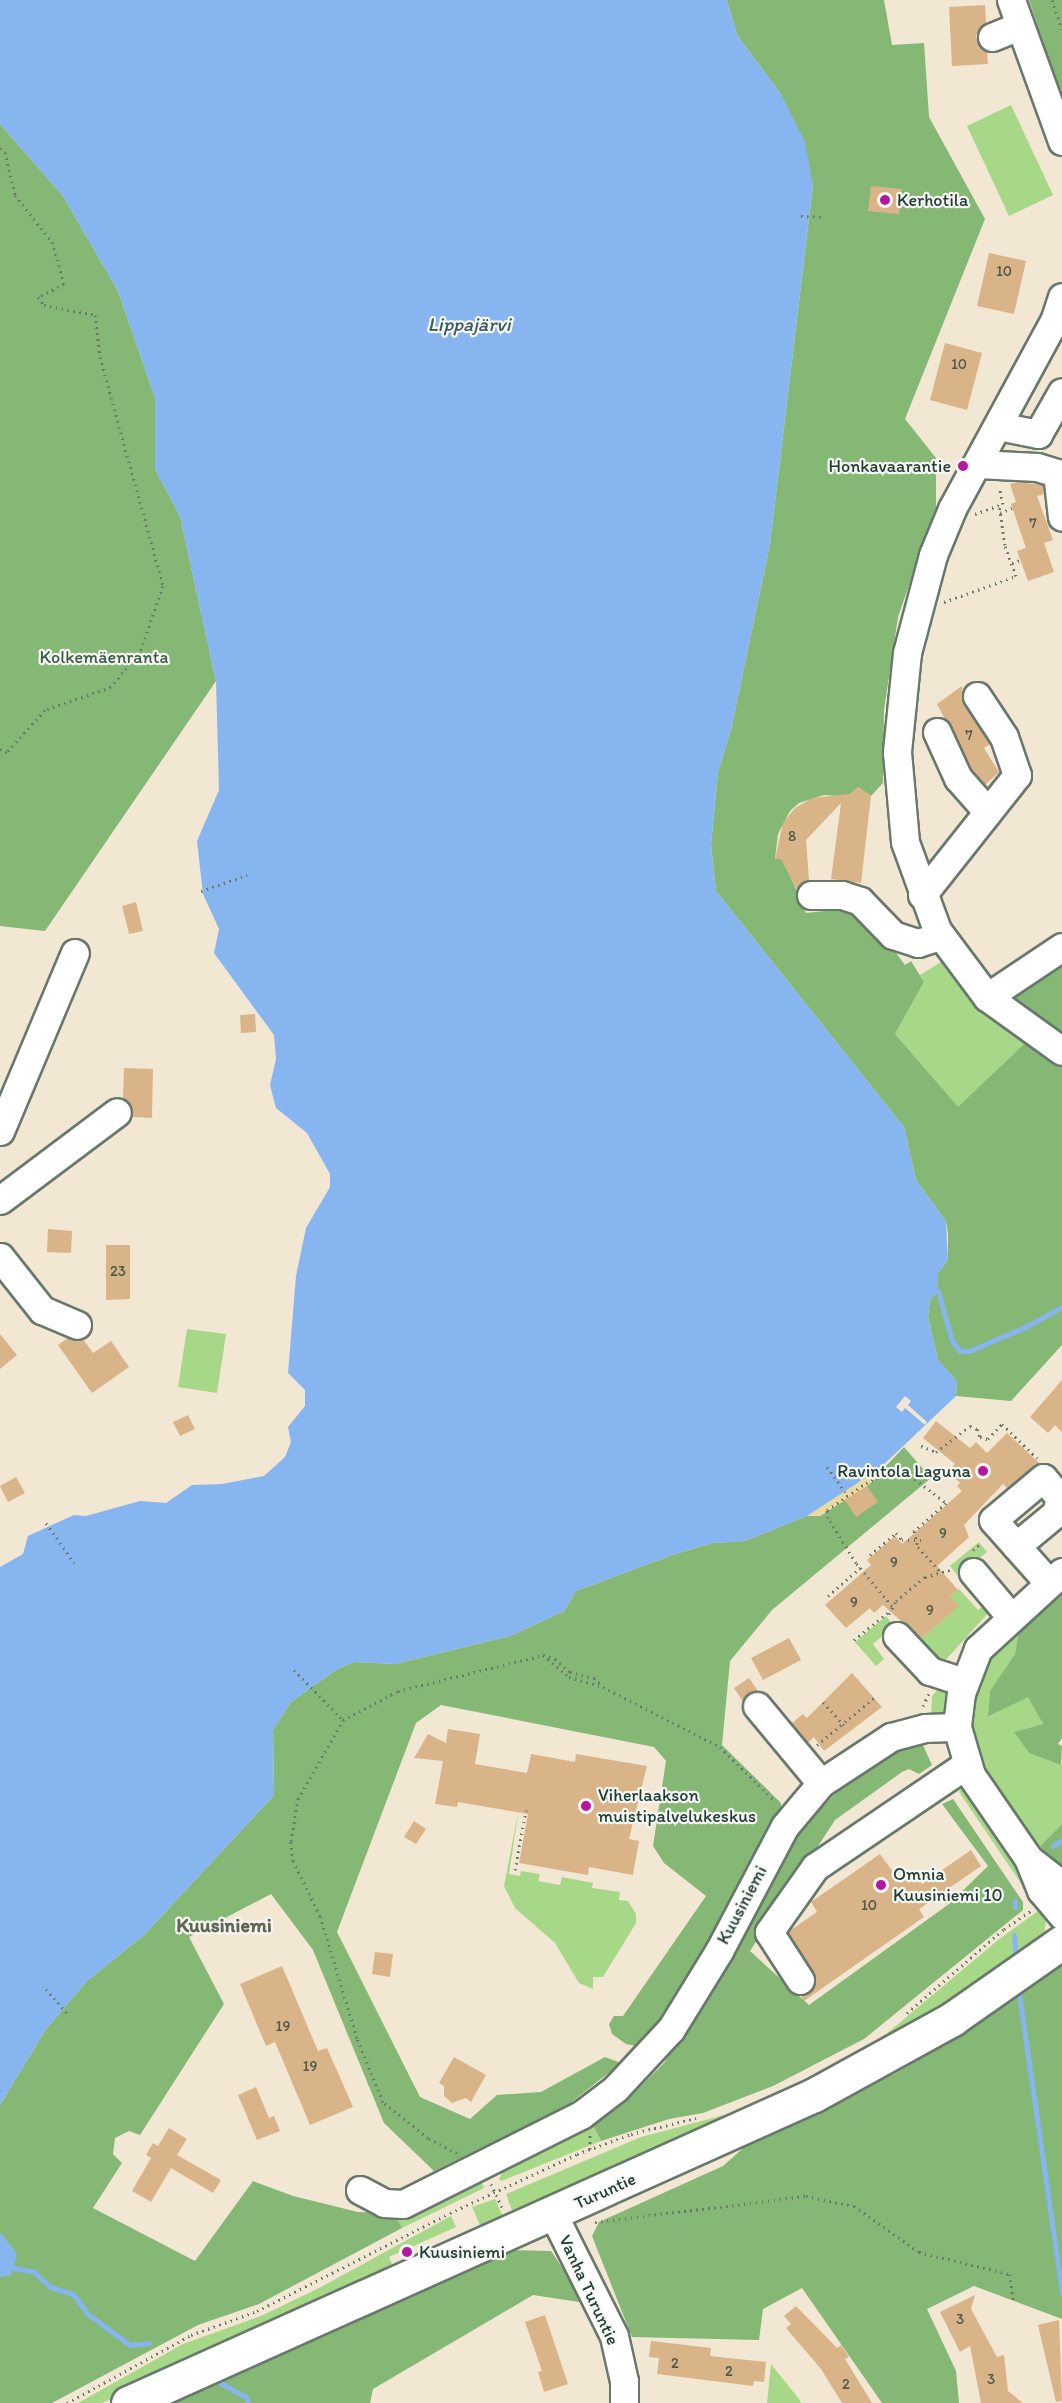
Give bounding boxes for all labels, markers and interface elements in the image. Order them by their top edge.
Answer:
place label: Kerhotila [897,189,968,211]
marker: Kerhotila [878,193,892,207]
house number: 10 [996,263,1012,281]
water label: Lippajärvi [427,312,511,336]
house number: 10 [951,356,967,374]
place label: Honkavaarantie [829,455,951,477]
marker: Honkavaarantie [956,459,970,473]
house number: 7 [1029,515,1037,533]
park label: Kolkemäenranta [40,646,168,668]
house number: 7 [965,727,973,745]
house number: 8 [788,828,796,846]
house number: 23 [110,1263,126,1281]
place label: Ravintola Laguna [837,1460,971,1482]
marker: Ravintola Laguna [976,1464,990,1478]
house number: 9 [939,1525,947,1543]
house number: 9 [890,1554,898,1572]
house number: 9 [850,1594,858,1612]
house number: 9 [926,1602,934,1620]
place label: Viherlaakson muistipalvelukeskus [598,1785,756,1828]
marker: Viherlaakson muistipalvelukeskus [579,1799,593,1813]
street label: Kuusiniemi [712,1862,772,1948]
place label: Omnia Kuusiniemi 10 [893,1864,1003,1906]
marker: Omnia Kuusiniemi 10 [874,1878,888,1892]
house number: 10 [861,1897,877,1915]
district label: Kuusiniemi [176,1913,272,1937]
house number: 19 [276,2018,290,2036]
house number: 19 [303,2058,317,2076]
street label: Turuntie [571,2168,639,2214]
street label: Vanha Turuntie [555,2233,623,2347]
place label: Kuusiniemi [419,2241,505,2263]
marker: Kuusiniemi [400,2245,414,2259]
house number: 3 [956,2311,964,2329]
house number: 2 [671,2355,679,2373]
house number: 2 [725,2363,733,2381]
house number: 3 [987,2371,995,2389]
house number: 2 [842,2376,850,2394]

